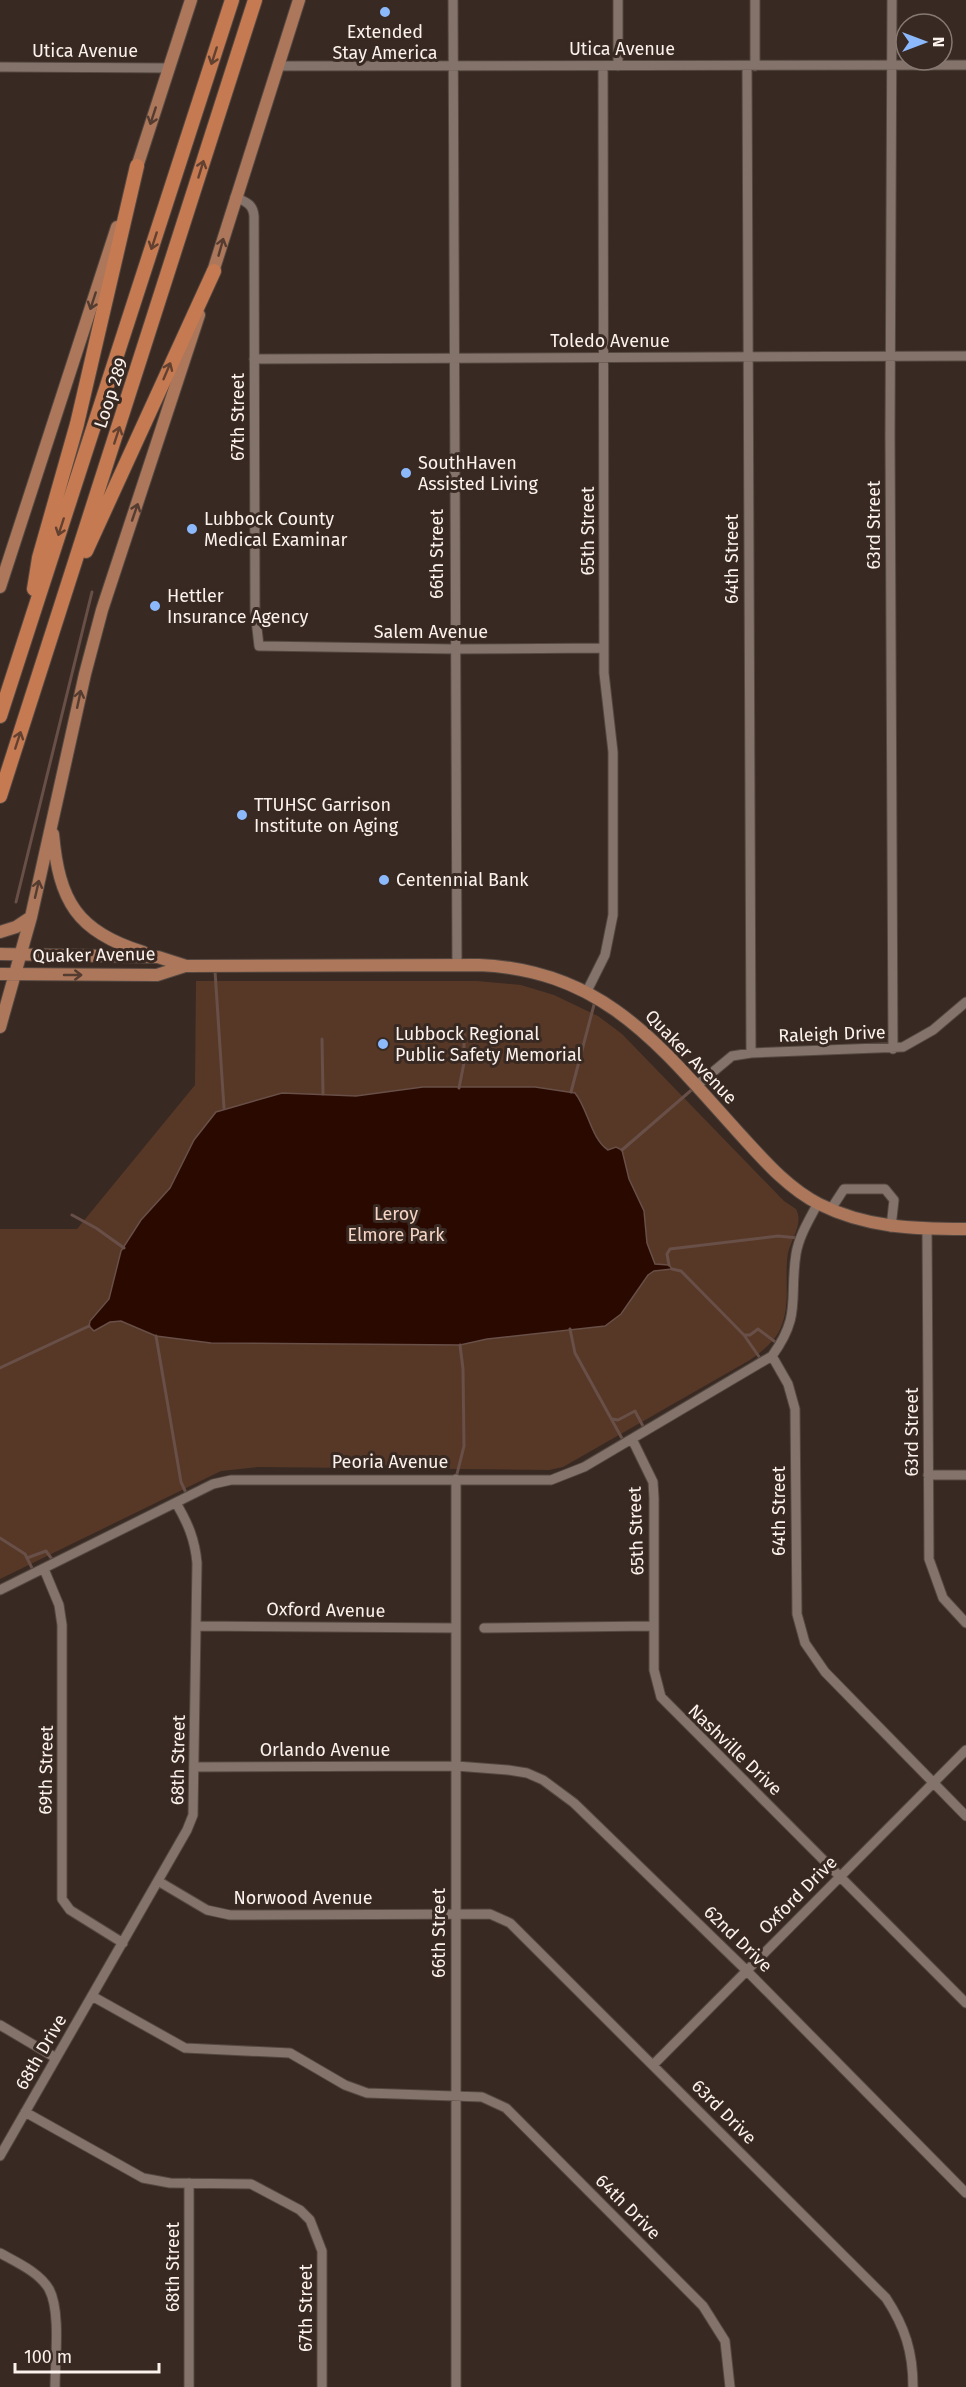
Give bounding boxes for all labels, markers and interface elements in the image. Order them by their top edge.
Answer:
marker: Extended Stay America [378,5,392,19]
north arrow [894,12,954,72]
place label: Extended Stay America [332,21,438,64]
text: N [929,37,948,47]
street label: Utica Avenue [569,38,675,60]
street label: Utica Avenue [32,40,138,62]
one-way arrow [207,46,218,65]
one-way arrow [147,106,158,125]
one-way arrow [196,160,207,179]
one-way arrow [148,231,159,250]
one-way arrow [216,237,227,256]
one-way arrow [87,291,98,310]
street label: Toledo Avenue [550,330,670,352]
street label: Loop 289 [89,355,133,431]
one-way arrow [162,363,173,381]
street label: 67th Street [227,373,249,461]
one-way arrow [112,426,123,445]
place label: SouthHaven Assisted Living [418,452,539,495]
marker: SouthHaven Assisted Living [399,466,413,480]
street label: 63rd Street [863,480,885,570]
street label: 65th Street [577,486,599,576]
one-way arrow [130,503,141,522]
place label: Lubbock County Medical Examinar [204,508,347,551]
street label: 66th Street [426,509,448,599]
street label: 64th Street [721,514,743,604]
one-way arrow [55,517,66,536]
marker: Lubbock County Medical Examinar [185,522,199,536]
place label: Hettler Insurance Agency [167,585,309,628]
marker: Hettler Insurance Agency [148,599,162,613]
street label: Salem Avenue [374,621,488,643]
one-way arrow [74,689,86,708]
one-way arrow [13,731,24,750]
place label: TTUHSC Garrison Institute on Aging [254,794,399,837]
marker: TTUHSC Garrison Institute on Aging [235,808,249,822]
place label: Centennial Bank [396,869,529,891]
marker: Centennial Bank [377,873,391,887]
one-way arrow [32,880,43,899]
street label: Quaker Avenue [32,943,156,967]
one-way arrow [63,969,83,981]
street label: Quaker Avenue [640,1005,742,1109]
street label: Raleigh Drive [778,1021,886,1047]
place label: Lubbock Regional Public Safety Memorial [395,1023,582,1066]
marker: Lubbock Regional Public Safety Memorial [376,1037,390,1051]
park label: Leroy Elmore Park [347,1203,445,1246]
street label: 63rd Street [901,1387,923,1477]
street label: Peoria Avenue [332,1451,448,1473]
street label: 64th Street [768,1466,790,1556]
street label: 65th Street [623,1486,649,1576]
street label: Oxford Avenue [266,1598,386,1622]
street label: Nashville Drive [684,1700,786,1800]
street label: 68th Street [166,1714,190,1805]
street label: 69th Street [34,1725,58,1815]
street label: Orlando Avenue [260,1739,390,1761]
street label: Oxford Drive [754,1851,842,1939]
street label: Norwood Avenue [234,1887,372,1909]
street label: 66th Street [428,1888,450,1978]
street label: 62nd Drive [699,1901,777,1977]
street label: 68th Drive [11,2010,71,2094]
street label: 63rd Drive [687,2075,761,2149]
street label: 64th Drive [591,2170,665,2244]
street label: 68th Street [162,2221,184,2312]
street label: 67th Street [295,2264,317,2352]
scale bar [15,2336,159,2374]
text: 100 m [24,2346,72,2368]

